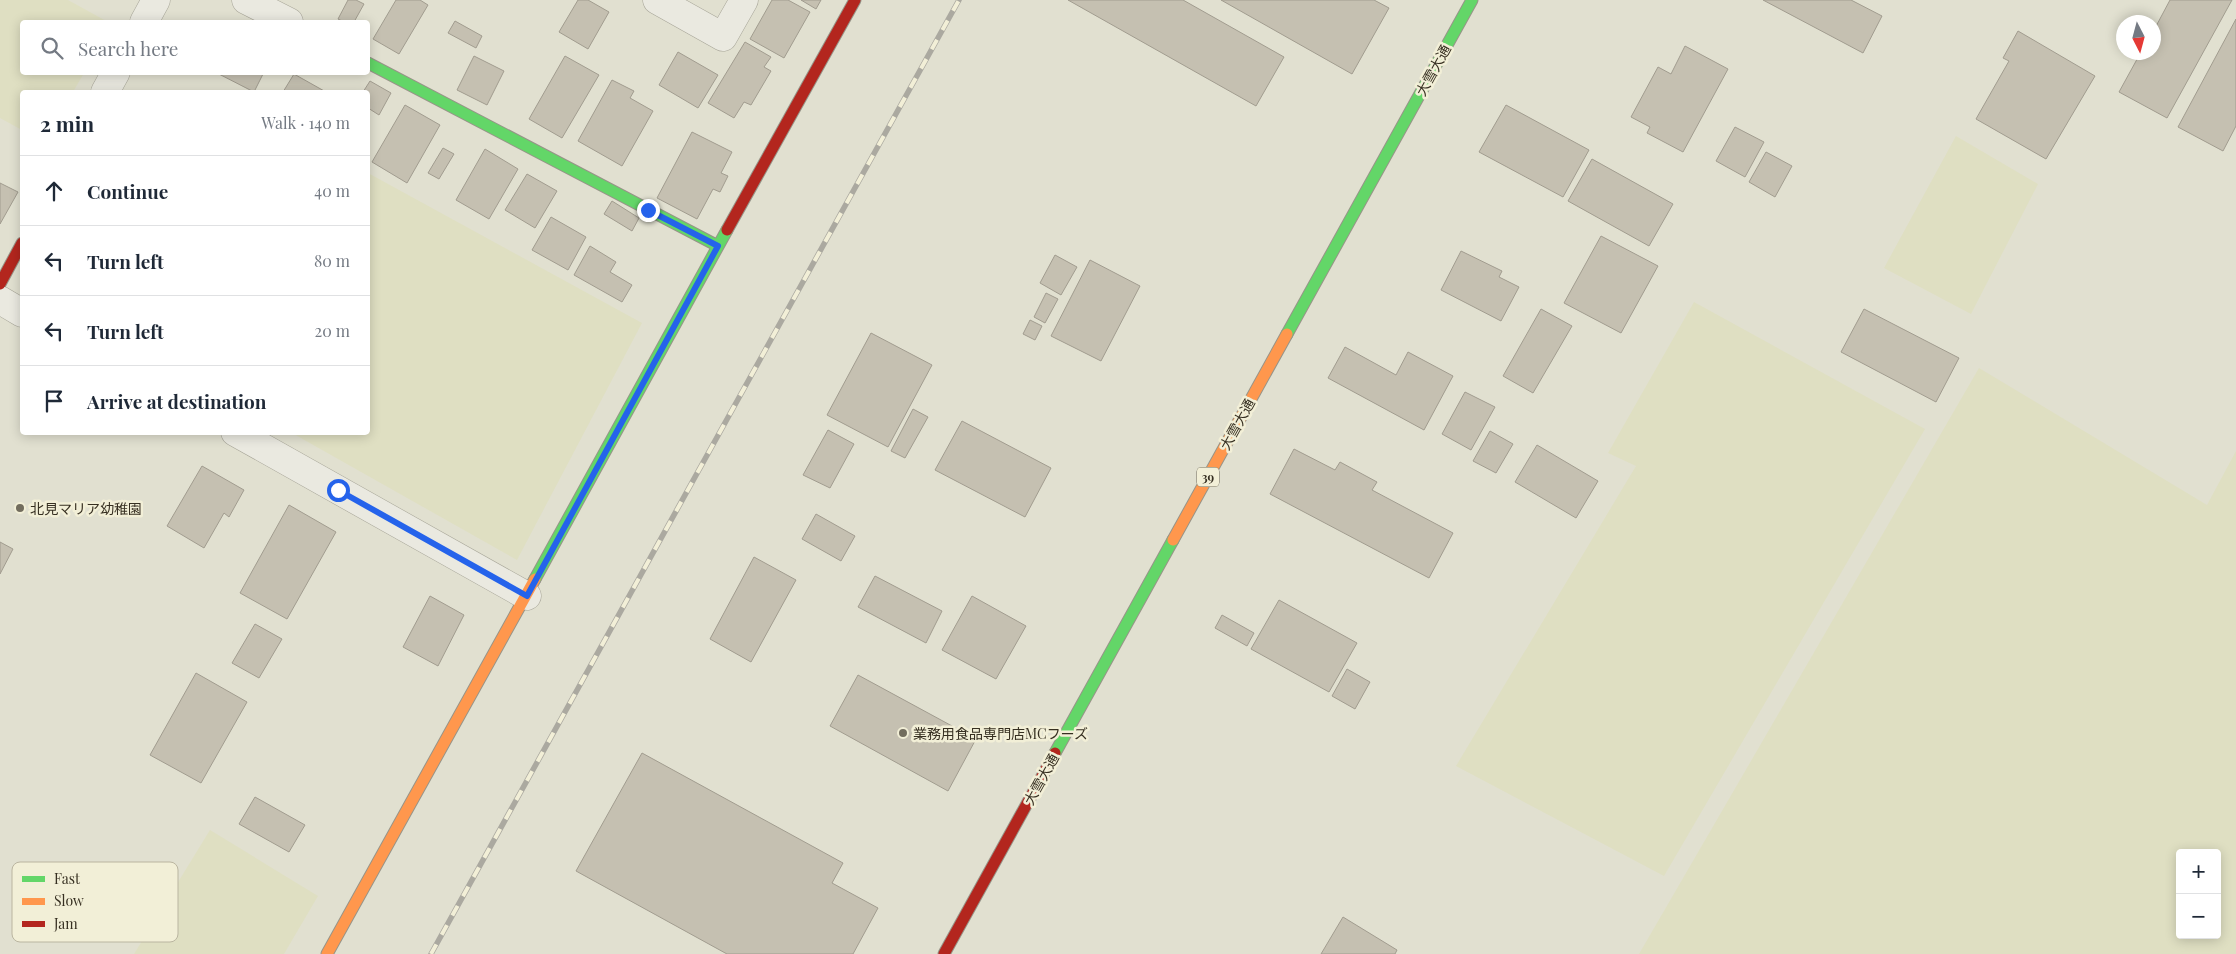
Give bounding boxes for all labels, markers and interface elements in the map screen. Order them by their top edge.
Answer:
north arrow [2116,15,2161,60]
search box [20,20,370,75]
icon: search [38,34,66,62]
text: Search here [78,35,178,61]
street label: 大雪大通 [1411,41,1455,99]
text: 2 min [40,109,94,137]
text: Walk · 140 m [261,112,350,133]
icon: ahead [40,177,68,205]
text: Continue [87,178,168,204]
text: 40 m [314,180,350,201]
route end [637,199,660,222]
icon: left [40,247,68,275]
text: Turn left [87,248,164,274]
text: 80 m [314,250,350,271]
icon: left [40,317,68,345]
text: Turn left [87,318,164,344]
text: 20 m [315,320,350,341]
icon: arrive [40,387,68,415]
text: Arrive at destination [87,388,267,414]
street label: 大雪大通 [1215,395,1259,453]
road number: 39 [1197,468,1219,487]
route start [327,479,350,502]
place label: 北見マリア幼稚園 [30,499,142,518]
marker: 北見マリア幼稚園 [14,502,26,514]
place label: 業務用食品専門店MCフーズ [913,724,1088,743]
marker: 業務用食品専門店MCフーズ [897,727,909,739]
street label: 大雪大通 [1019,750,1063,808]
map controls [2176,849,2221,939]
button: + [2176,849,2221,894]
legend [12,862,178,942]
text: Fast [54,869,81,888]
text: Slow [54,891,84,910]
button: − [2176,894,2221,939]
text: Jam [53,914,78,933]

